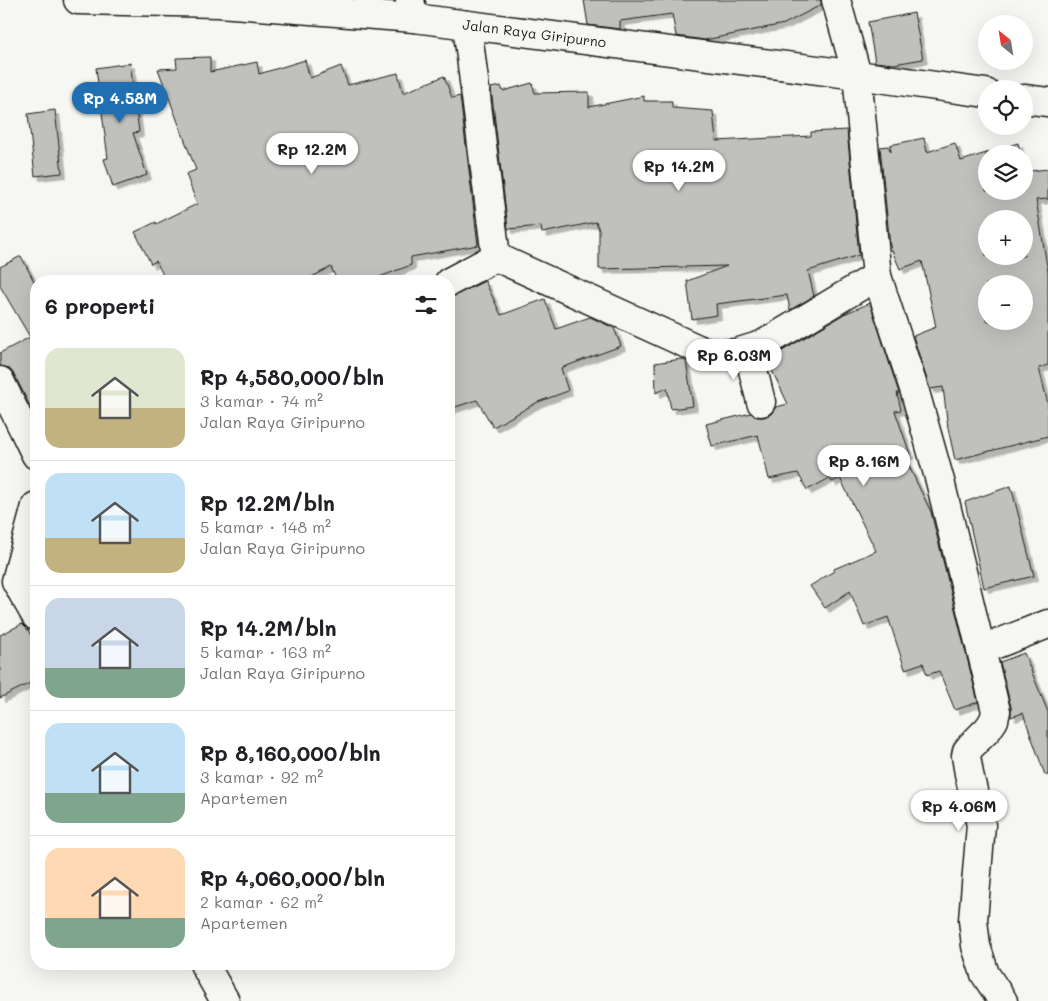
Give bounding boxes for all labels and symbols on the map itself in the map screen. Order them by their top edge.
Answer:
street label: Jalan Raya Giripurno [462,14,607,52]
north arrow [978,15,1032,70]
pin: Rp 4.58M [68,82,172,124]
pin: Rp 12.2M [260,132,364,175]
pin: Rp 14.2M [627,150,731,192]
pin: Rp 6.03M [682,338,786,381]
pin: Rp 8.16M [812,444,916,487]
pin: Rp 4.06M [907,790,1011,832]

